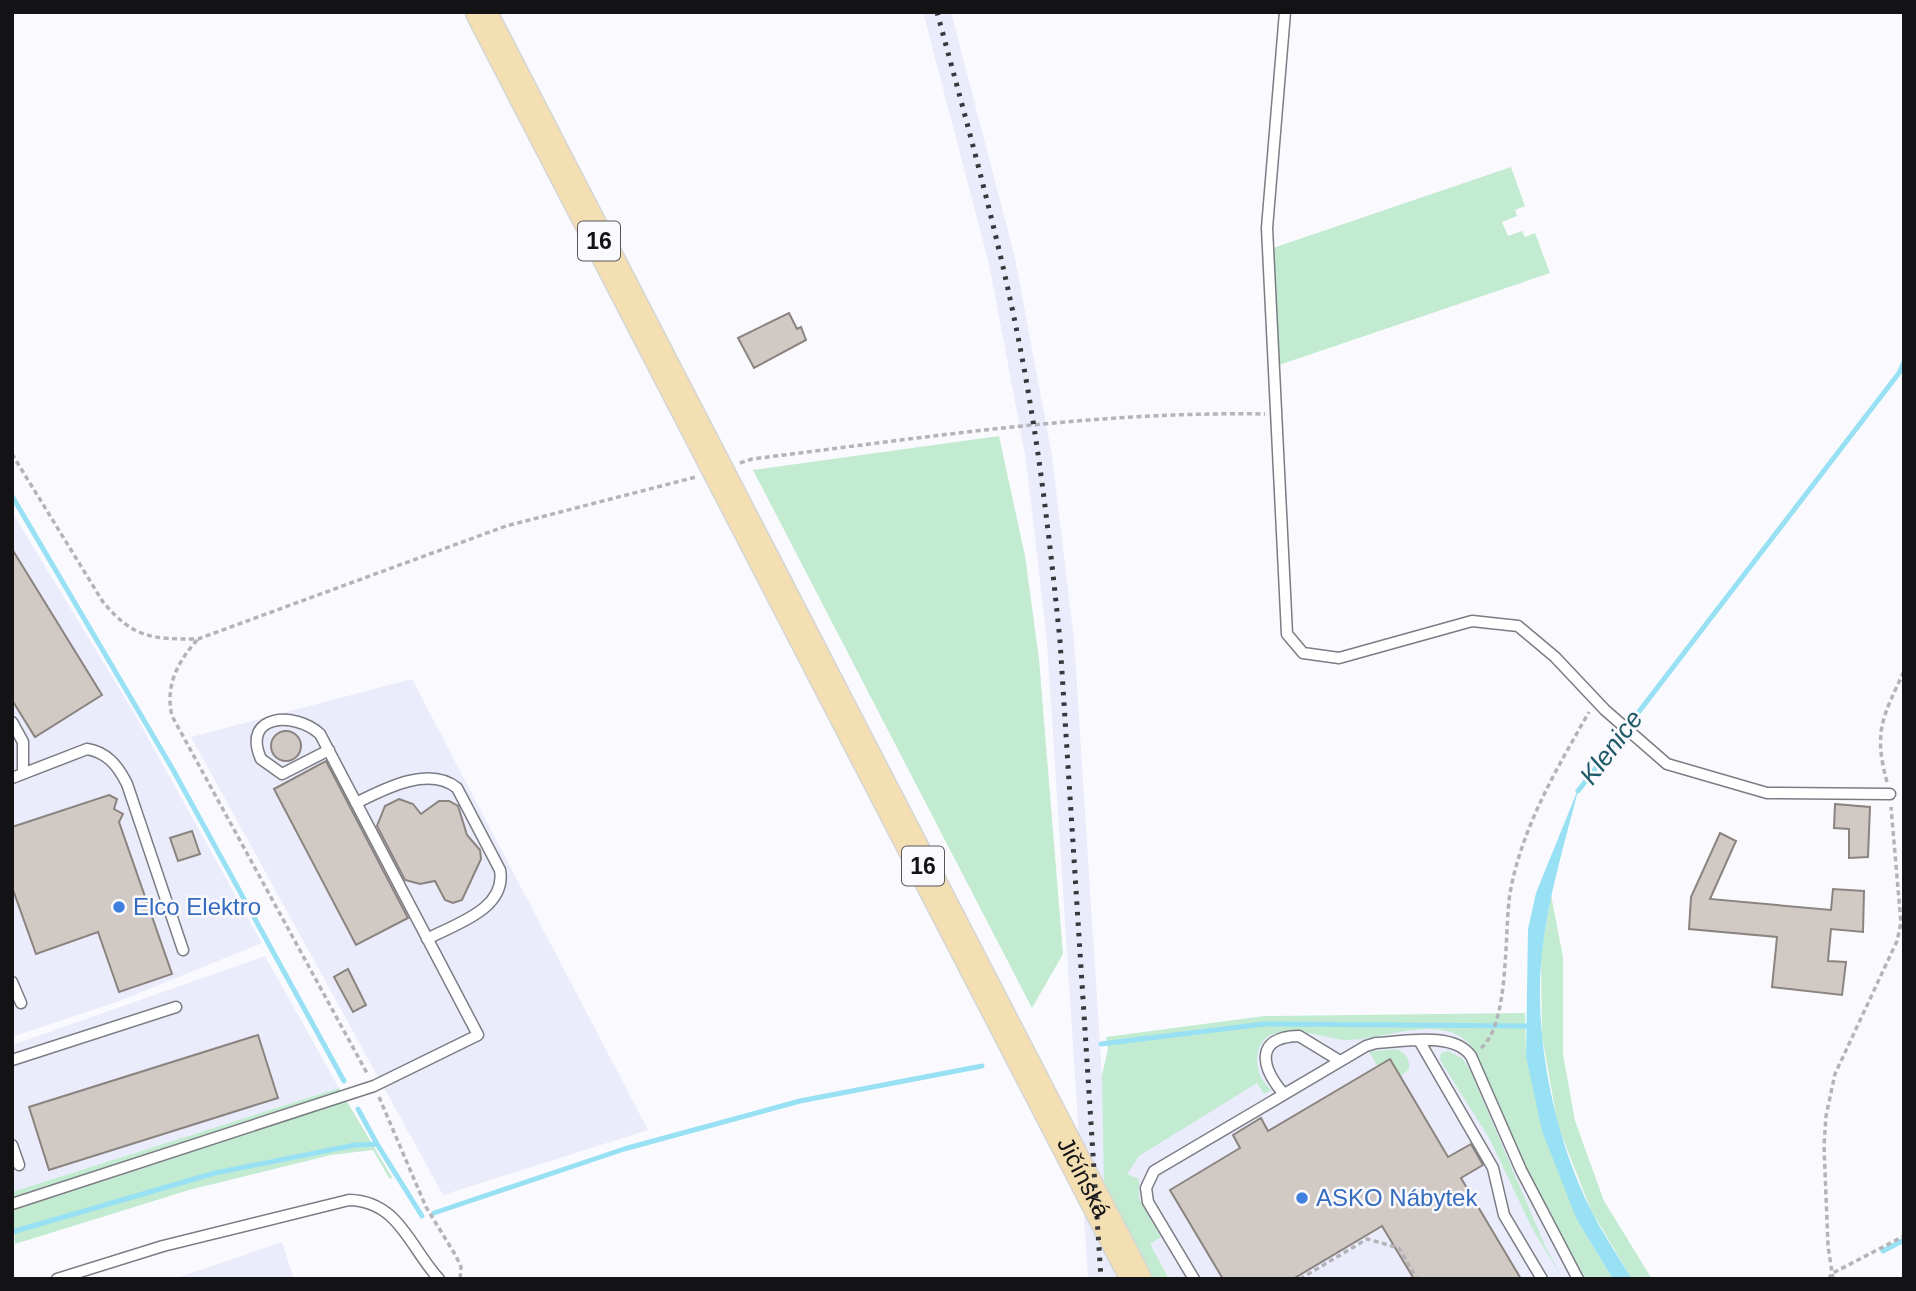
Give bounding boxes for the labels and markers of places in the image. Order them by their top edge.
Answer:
place label: Elco Elektro [133,893,261,920]
marker: Elco Elektro [111,899,127,915]
place label: ASKO Nábytek [1316,1184,1478,1211]
marker: ASKO Nábytek [1294,1190,1310,1206]

